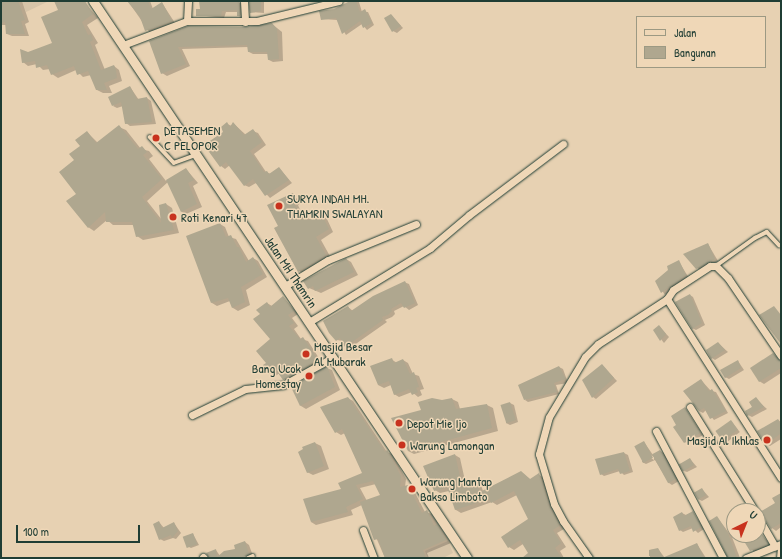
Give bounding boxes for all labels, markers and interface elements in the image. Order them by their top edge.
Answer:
legend [636,16,766,68]
text: Jalan [674,24,696,41]
text: Bangunan [674,44,716,61]
place label: DETASEMEN C PELOPOR [164,123,220,154]
marker: DETASEMEN C PELOPOR [151,133,161,143]
place label: SURYA INDAH MH. THAMRIN SWALAYAN [287,191,383,222]
marker: SURYA INDAH MH. THAMRIN SWALAYAN [274,201,284,211]
place label: Roti Kenari 47 [181,209,248,225]
marker: Roti Kenari 47 [168,212,178,222]
street label: Jalan MH Thamrin [261,233,321,311]
place label: Masjid Besar Al Mubarak [314,339,373,370]
marker: Masjid Besar Al Mubarak [301,349,311,359]
place label: Bang Ucok Homestay [252,361,301,392]
marker: Bang Ucok Homestay [304,371,314,381]
place label: Depot Mie Ijo [407,415,467,431]
marker: Depot Mie Ijo [394,418,404,428]
place label: Masjid Al Ikhlas [687,432,759,448]
marker: Masjid Al Ikhlas [762,435,772,445]
place label: Warung Lamongan [410,437,495,453]
marker: Warung Lamongan [397,440,407,450]
place label: Warung Mantap Bakso Limboto [420,474,492,505]
marker: Warung Mantap Bakso Limboto [407,484,417,494]
north arrow [726,503,766,543]
text: U [747,508,760,522]
scale bar [18,517,142,543]
text: 100 m [23,523,49,540]

